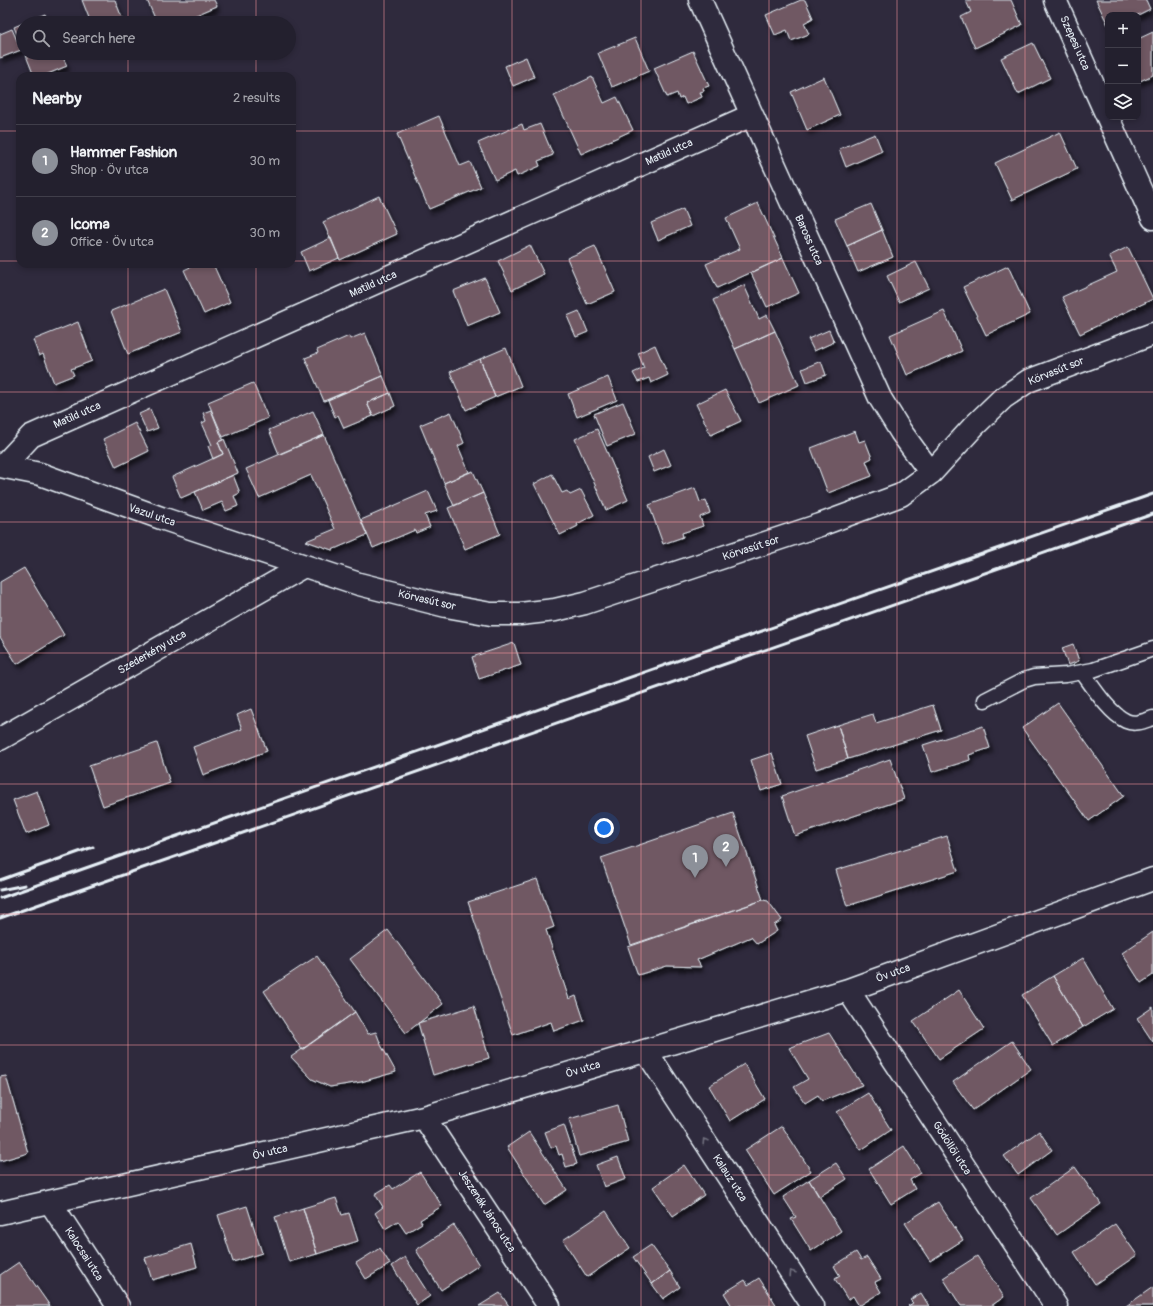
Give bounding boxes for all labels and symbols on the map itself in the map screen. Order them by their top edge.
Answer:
street label: Szepesi utca [1057,14,1093,72]
street label: Matild utca [643,136,695,168]
street label: Baross utca [792,213,826,267]
street label: Matild utca [347,268,399,300]
street label: Körvasút sor [1026,354,1086,388]
street label: Matild utca [51,399,103,431]
street label: Vazul utca [127,501,177,529]
street label: Körvasút sor [721,533,781,563]
street label: Körvasút sor [397,587,457,613]
street label: Szederkény utca [116,627,188,677]
your location [594,818,614,838]
pin: 2 [713,834,739,867]
pin: 1 [682,845,708,878]
street label: Öv utca [874,961,912,985]
street label: Öv utca [564,1058,602,1080]
street label: Gödöllői utca [930,1119,974,1177]
one-way arrow [702,1138,710,1145]
street label: Öv utca [251,1142,289,1162]
street label: Kalauz utca [710,1152,750,1204]
street label: Jeszenák János utca [456,1167,518,1255]
street label: Kalocsai utca [62,1225,106,1283]
one-way arrow [790,1271,797,1278]

